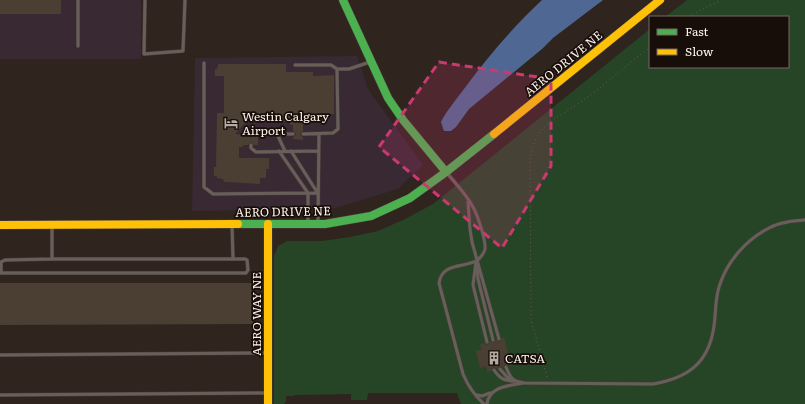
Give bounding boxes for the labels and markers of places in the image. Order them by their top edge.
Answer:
place label: Westin Calgary Airport [242,107,329,139]
hotel icon: Westin Calgary Airport [223,115,239,131]
place label: CATSA [505,349,545,367]
building icon: CATSA [486,350,502,366]

